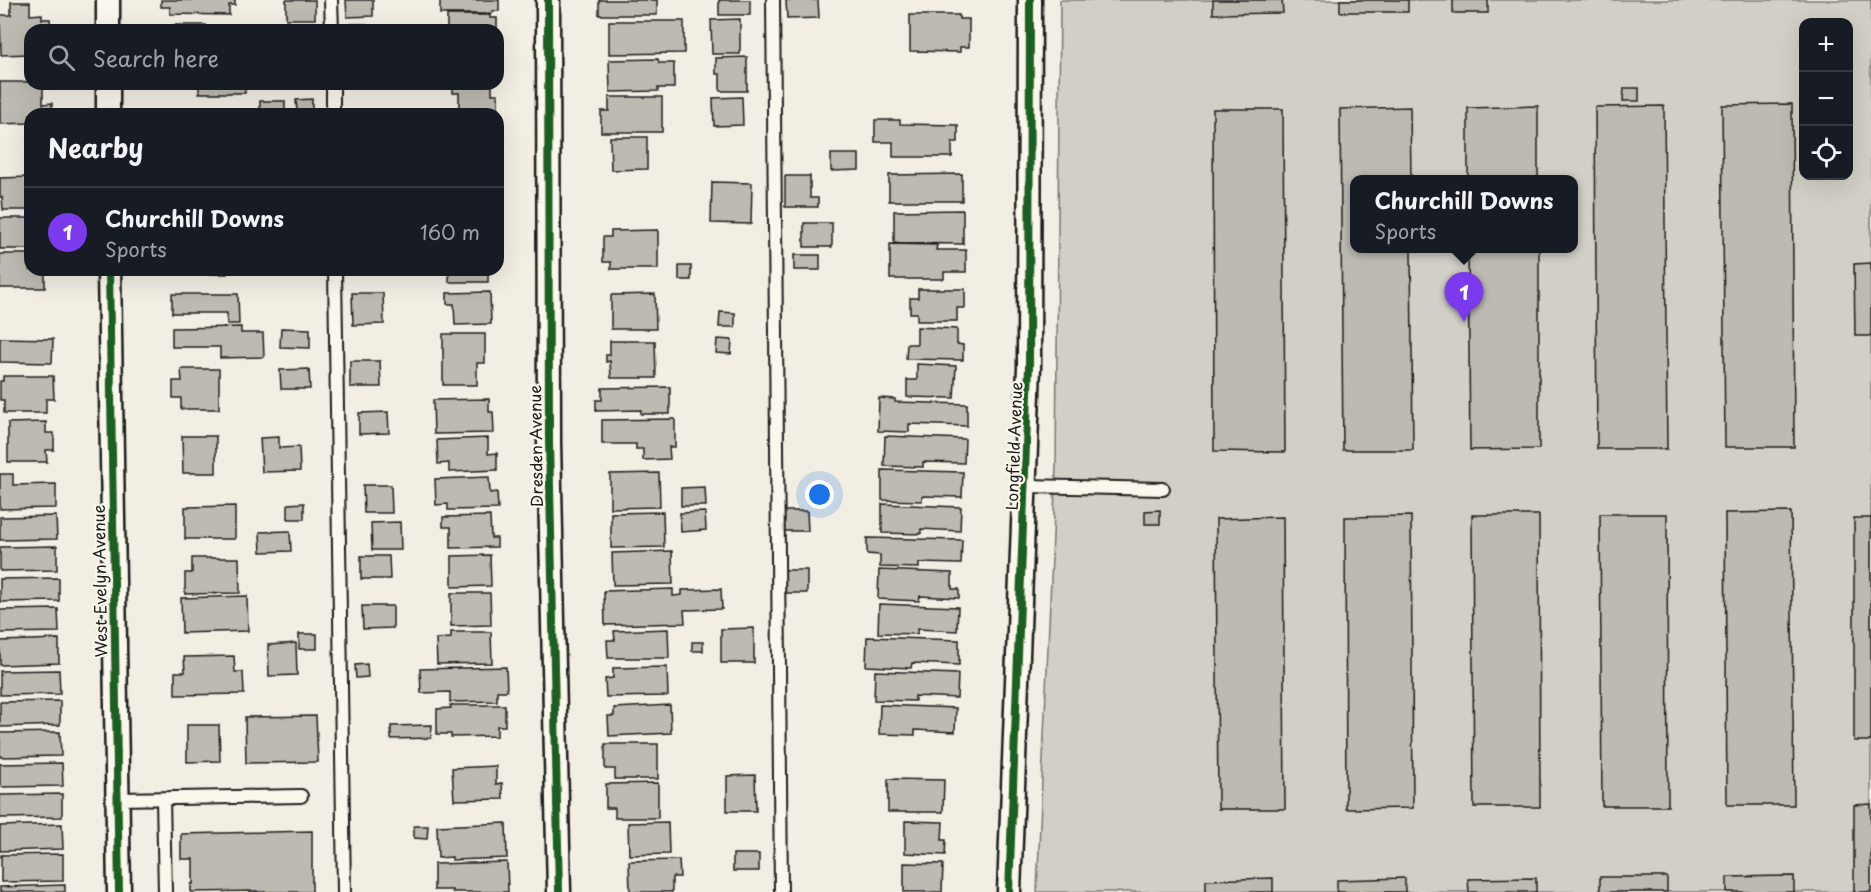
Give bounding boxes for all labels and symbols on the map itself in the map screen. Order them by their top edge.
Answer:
pin: 1 [1444,272,1484,322]
street label: Longfield Avenue [999,381,1027,511]
street label: Dresden Avenue [522,385,548,507]
your location [805,480,834,509]
street label: West Evelyn Avenue [86,504,112,657]

